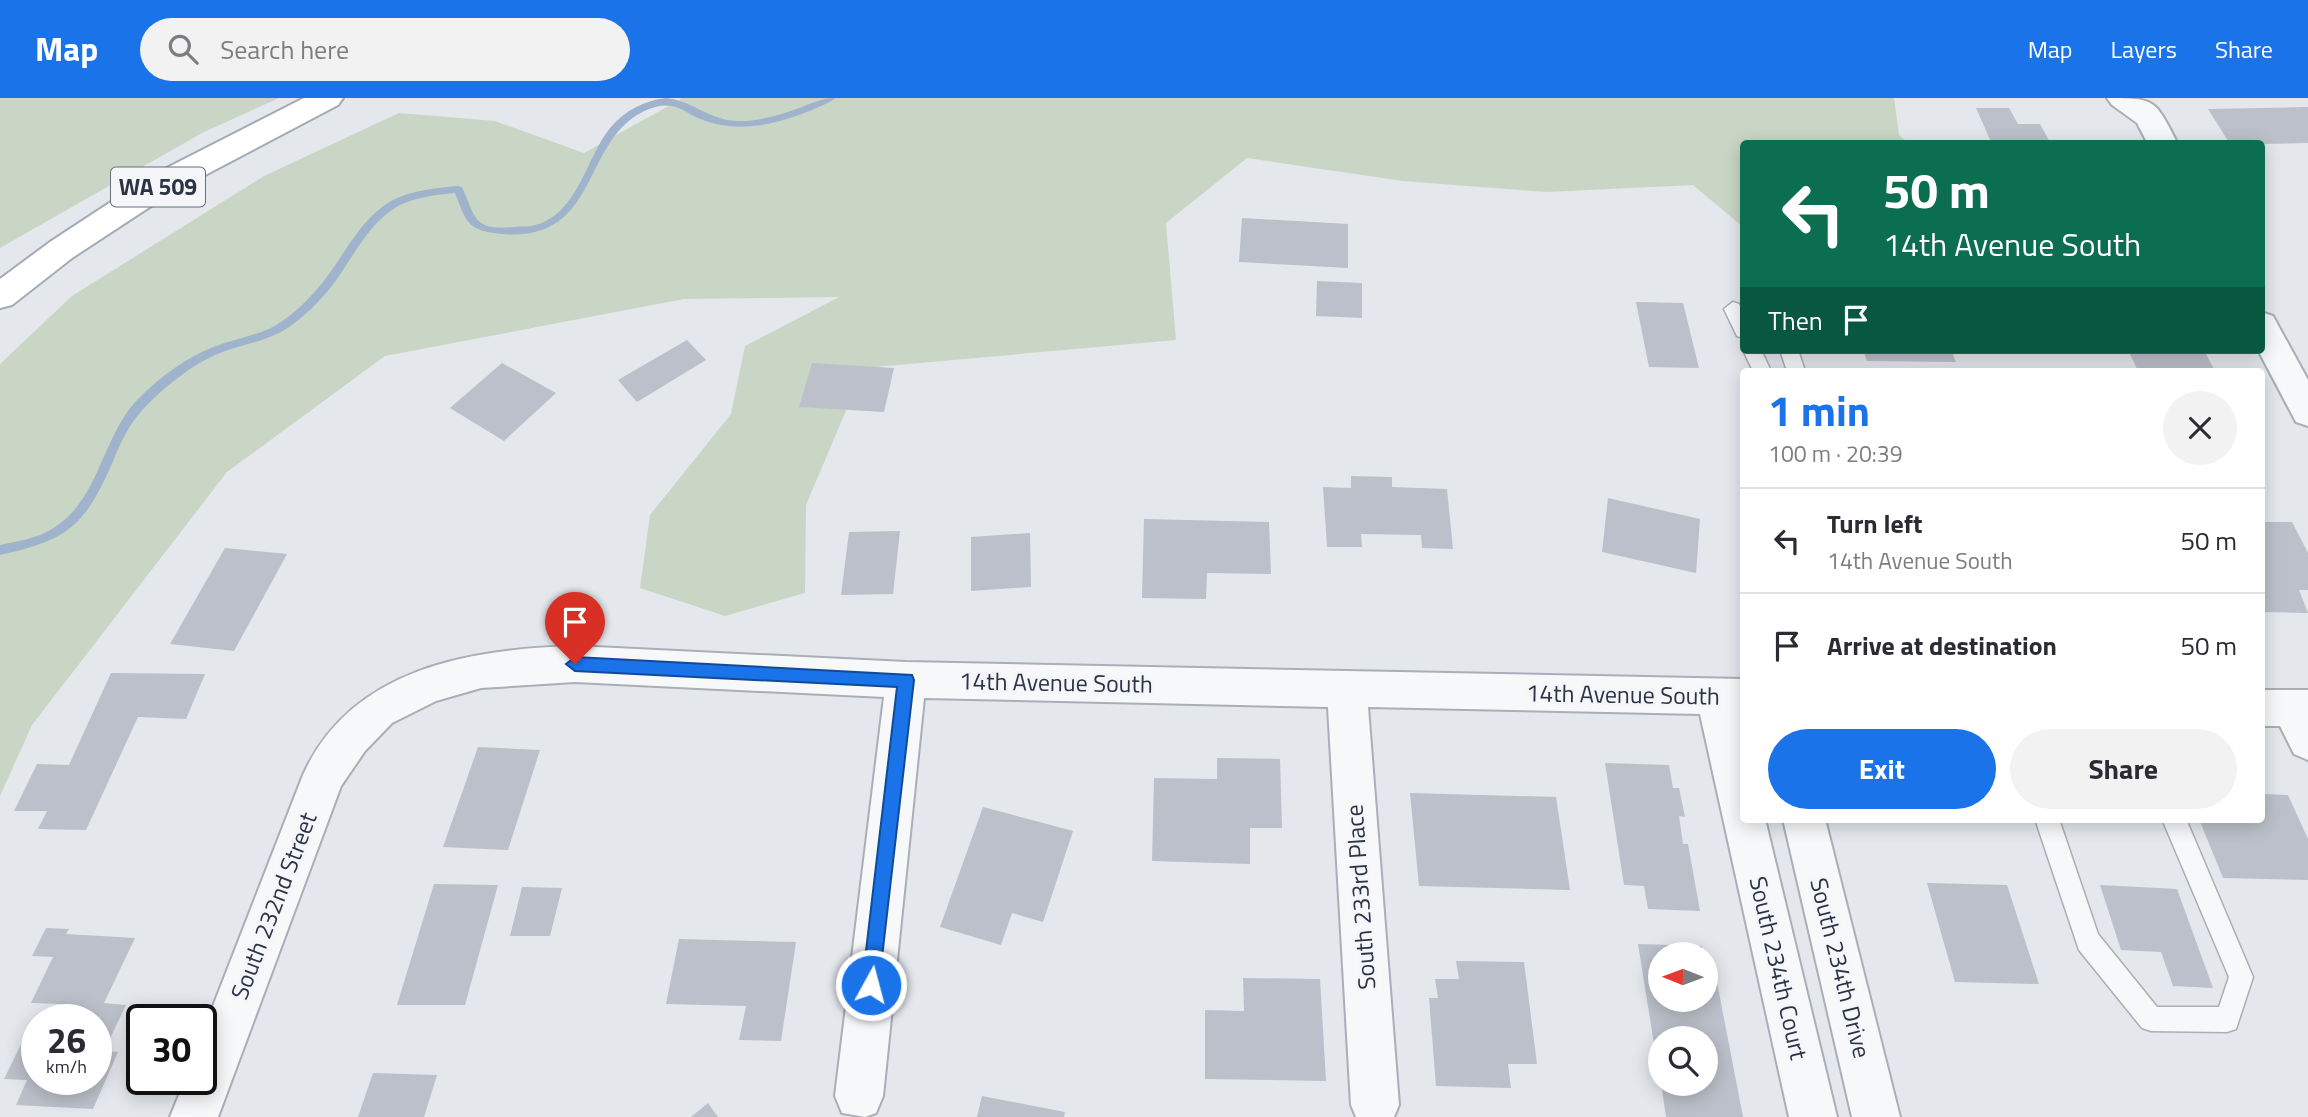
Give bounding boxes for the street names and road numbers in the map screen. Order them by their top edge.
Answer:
road number: WA 509 [111,167,205,206]
street label: 14th Avenue South [959,662,1153,702]
street label: 14th Avenue South [1526,674,1720,714]
street label: South 233rd Place [1336,803,1384,991]
street label: South 232nd Street [221,806,326,1005]
street label: South 234th Court [1740,873,1818,1063]
street label: South 234th Drive [1801,874,1881,1062]

